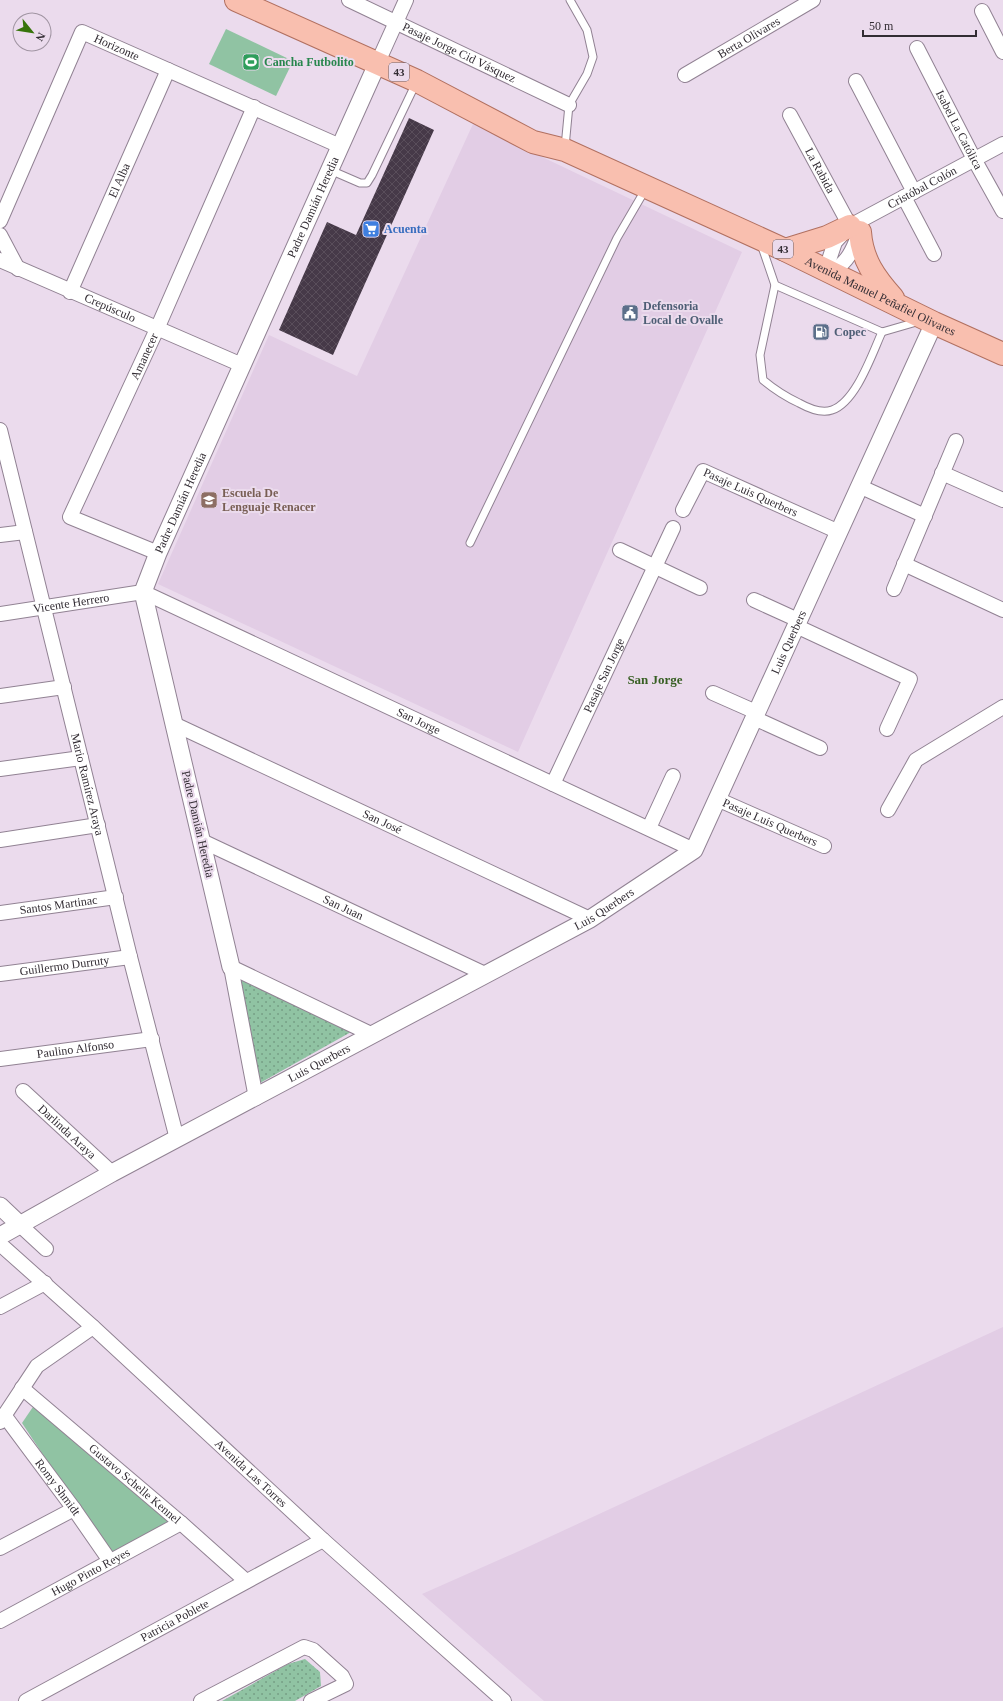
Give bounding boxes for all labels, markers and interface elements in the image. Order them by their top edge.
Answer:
north arrow [12,12,52,52]
scale bar [863,12,976,38]
street label: Berta Olivares [715,14,783,61]
text: 50 m [869,19,894,33]
street label: Pasaje Jorge Cid Vásquez [400,20,518,86]
text: N [33,31,48,43]
street label: Horizonte [92,31,142,63]
sports icon: Cancha Futbolito [241,52,261,72]
place label: Cancha Futbolito [264,55,354,69]
road number: 43 [389,63,409,81]
street label: Isabel La Católica [933,88,986,173]
street label: La Rabida [802,145,838,196]
street label: Padre Damián Heredia [284,154,342,260]
street label: El Alba [106,160,133,200]
street label: Cristóbal Colón [885,163,959,212]
supermarket icon: Acuenta [361,219,381,239]
place label: Acuenta [384,222,427,236]
road number: 43 [773,240,793,258]
street label: Avenida Manuel Peñafiel Olivares [803,254,958,339]
street label: Crepúsculo [82,290,138,325]
place label: Defensoria Local de Ovalle [643,299,724,327]
public building icon: Defensoria Local de Ovalle [620,303,640,323]
fuel station icon: Copec [811,322,831,342]
place label: Copec [834,325,867,339]
street label: Amanecer [128,331,161,382]
street label: Padre Damián Heredia [152,449,210,556]
street label: Pasaje Luis Querbers [701,465,800,520]
place label: Escuela De Lenguaje Renacer [222,486,316,514]
school or university icon: Escuela De Lenguaje Renacer [199,490,219,510]
street label: Vicente Herrero [32,590,110,616]
street label: Luis Querbers [768,608,809,676]
street label: Pasaje San Jorge [581,636,627,715]
district label: San Jorge [627,672,683,687]
street label: San Jorge [394,705,443,737]
street label: Mario Ramírez Araya [68,732,107,838]
street label: Padre Damián Heredia [179,769,217,879]
street label: Pasaje Luis Querbers [721,795,820,849]
street label: San José [360,806,404,837]
street label: Luis Querbers [572,885,637,933]
street label: San Juan [321,892,366,923]
street label: Santos Martinac [19,893,98,917]
street label: Guillermo Durruty [19,953,110,978]
street label: Paulino Alfonso [36,1037,115,1061]
street label: Luis Querbers [286,1041,353,1085]
street label: Darlinda Araya [35,1102,99,1162]
street label: Avenida Las Torres [212,1436,290,1510]
street label: Gustavo Schelle Kennel [86,1441,184,1527]
street label: Romy Shmidt [32,1456,84,1519]
street label: Hugo Pinto Reyes [49,1545,133,1599]
street label: Patricia Poblete [138,1596,211,1645]

